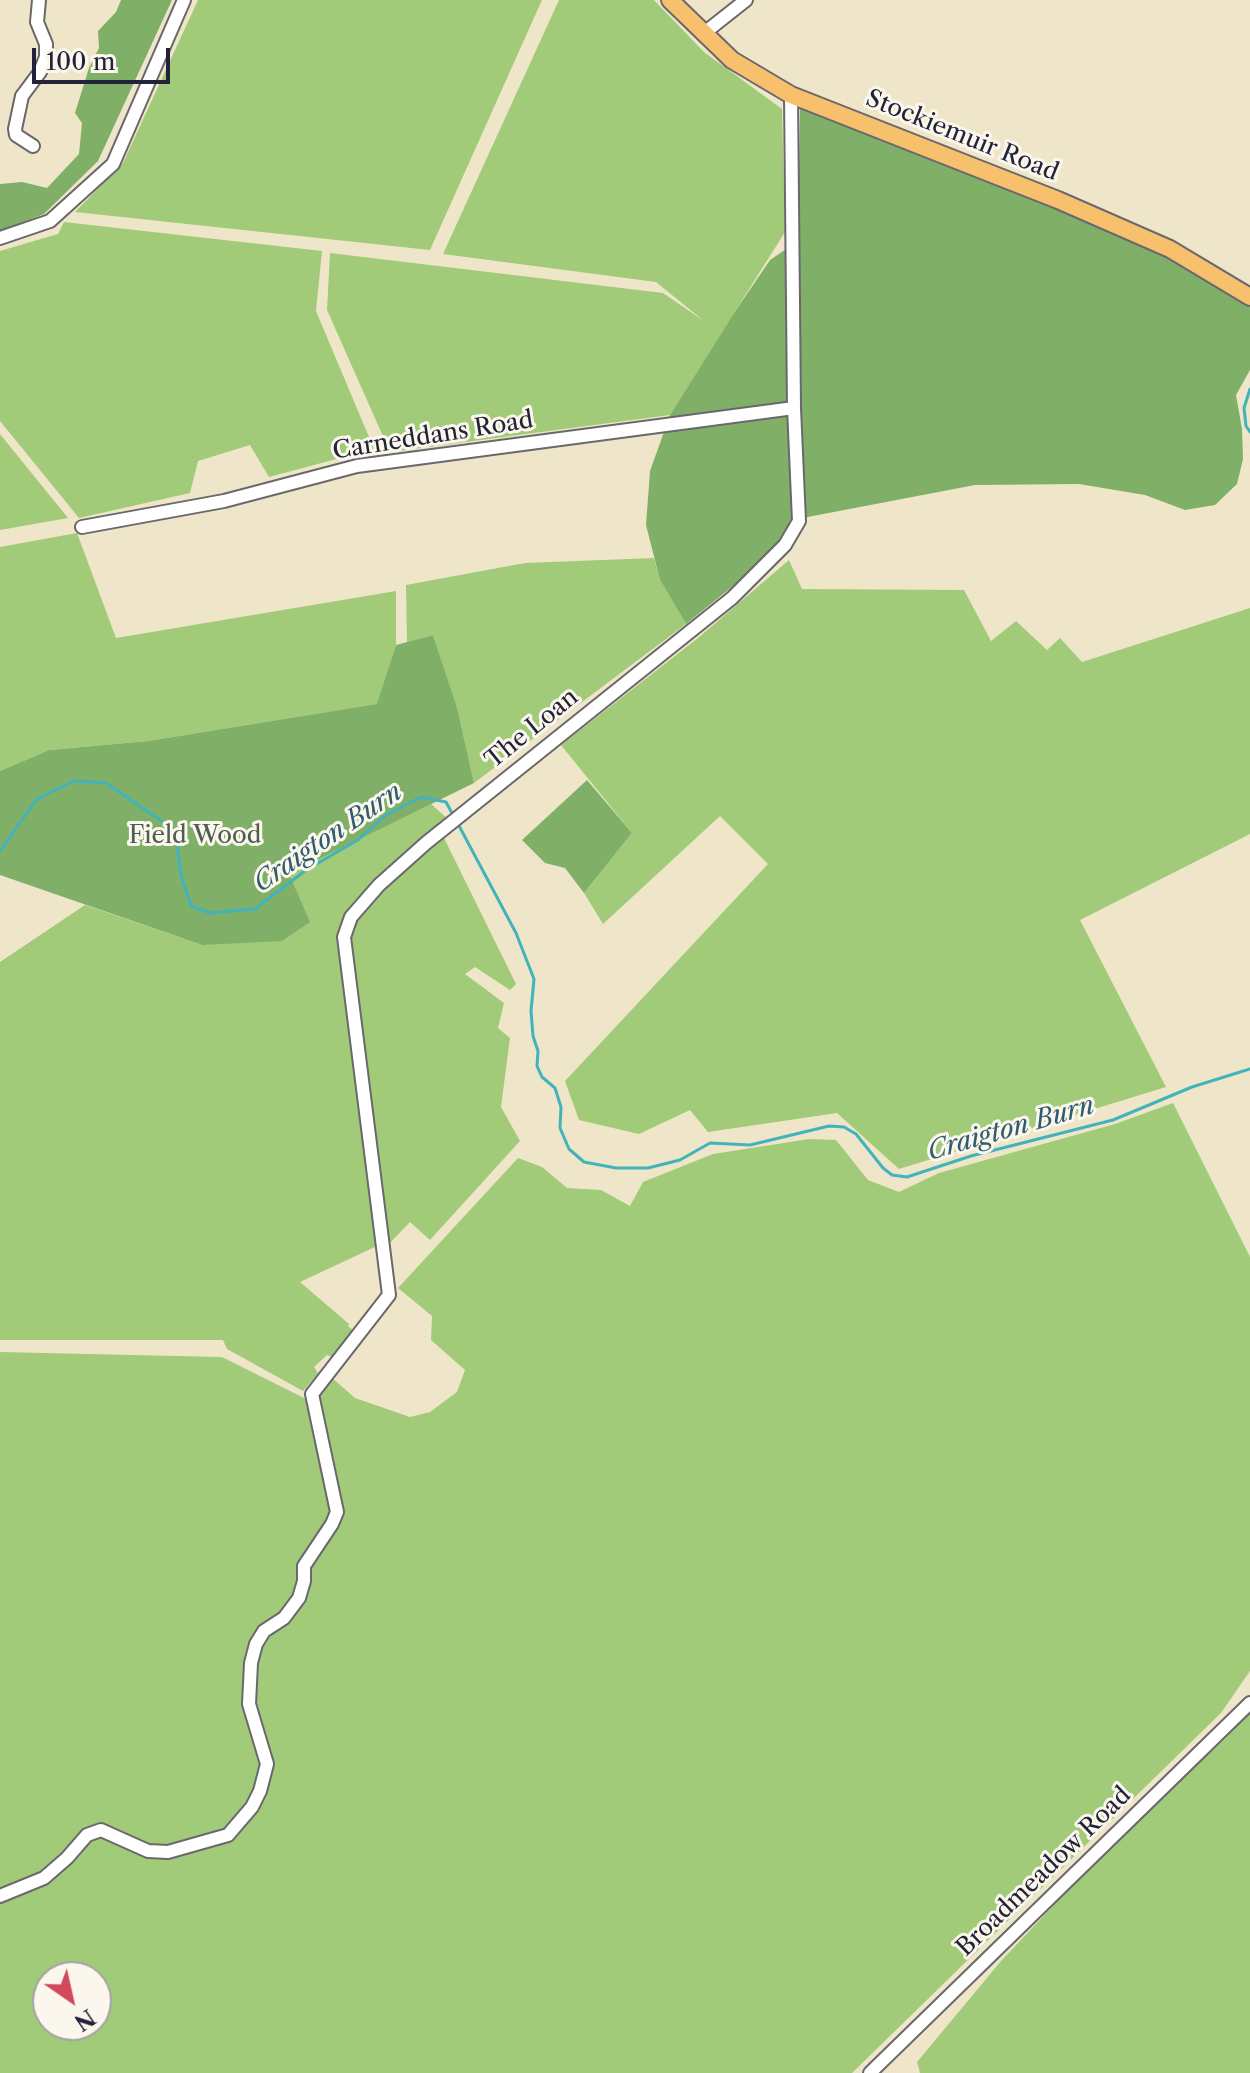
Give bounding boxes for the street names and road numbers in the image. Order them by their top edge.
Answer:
street label: Stockiemuir Road [862,84,1062,188]
street label: Carneddans Road [331,406,535,466]
street label: The Loan [480,683,584,775]
street label: Broadmeadow Road [951,1781,1137,1963]

